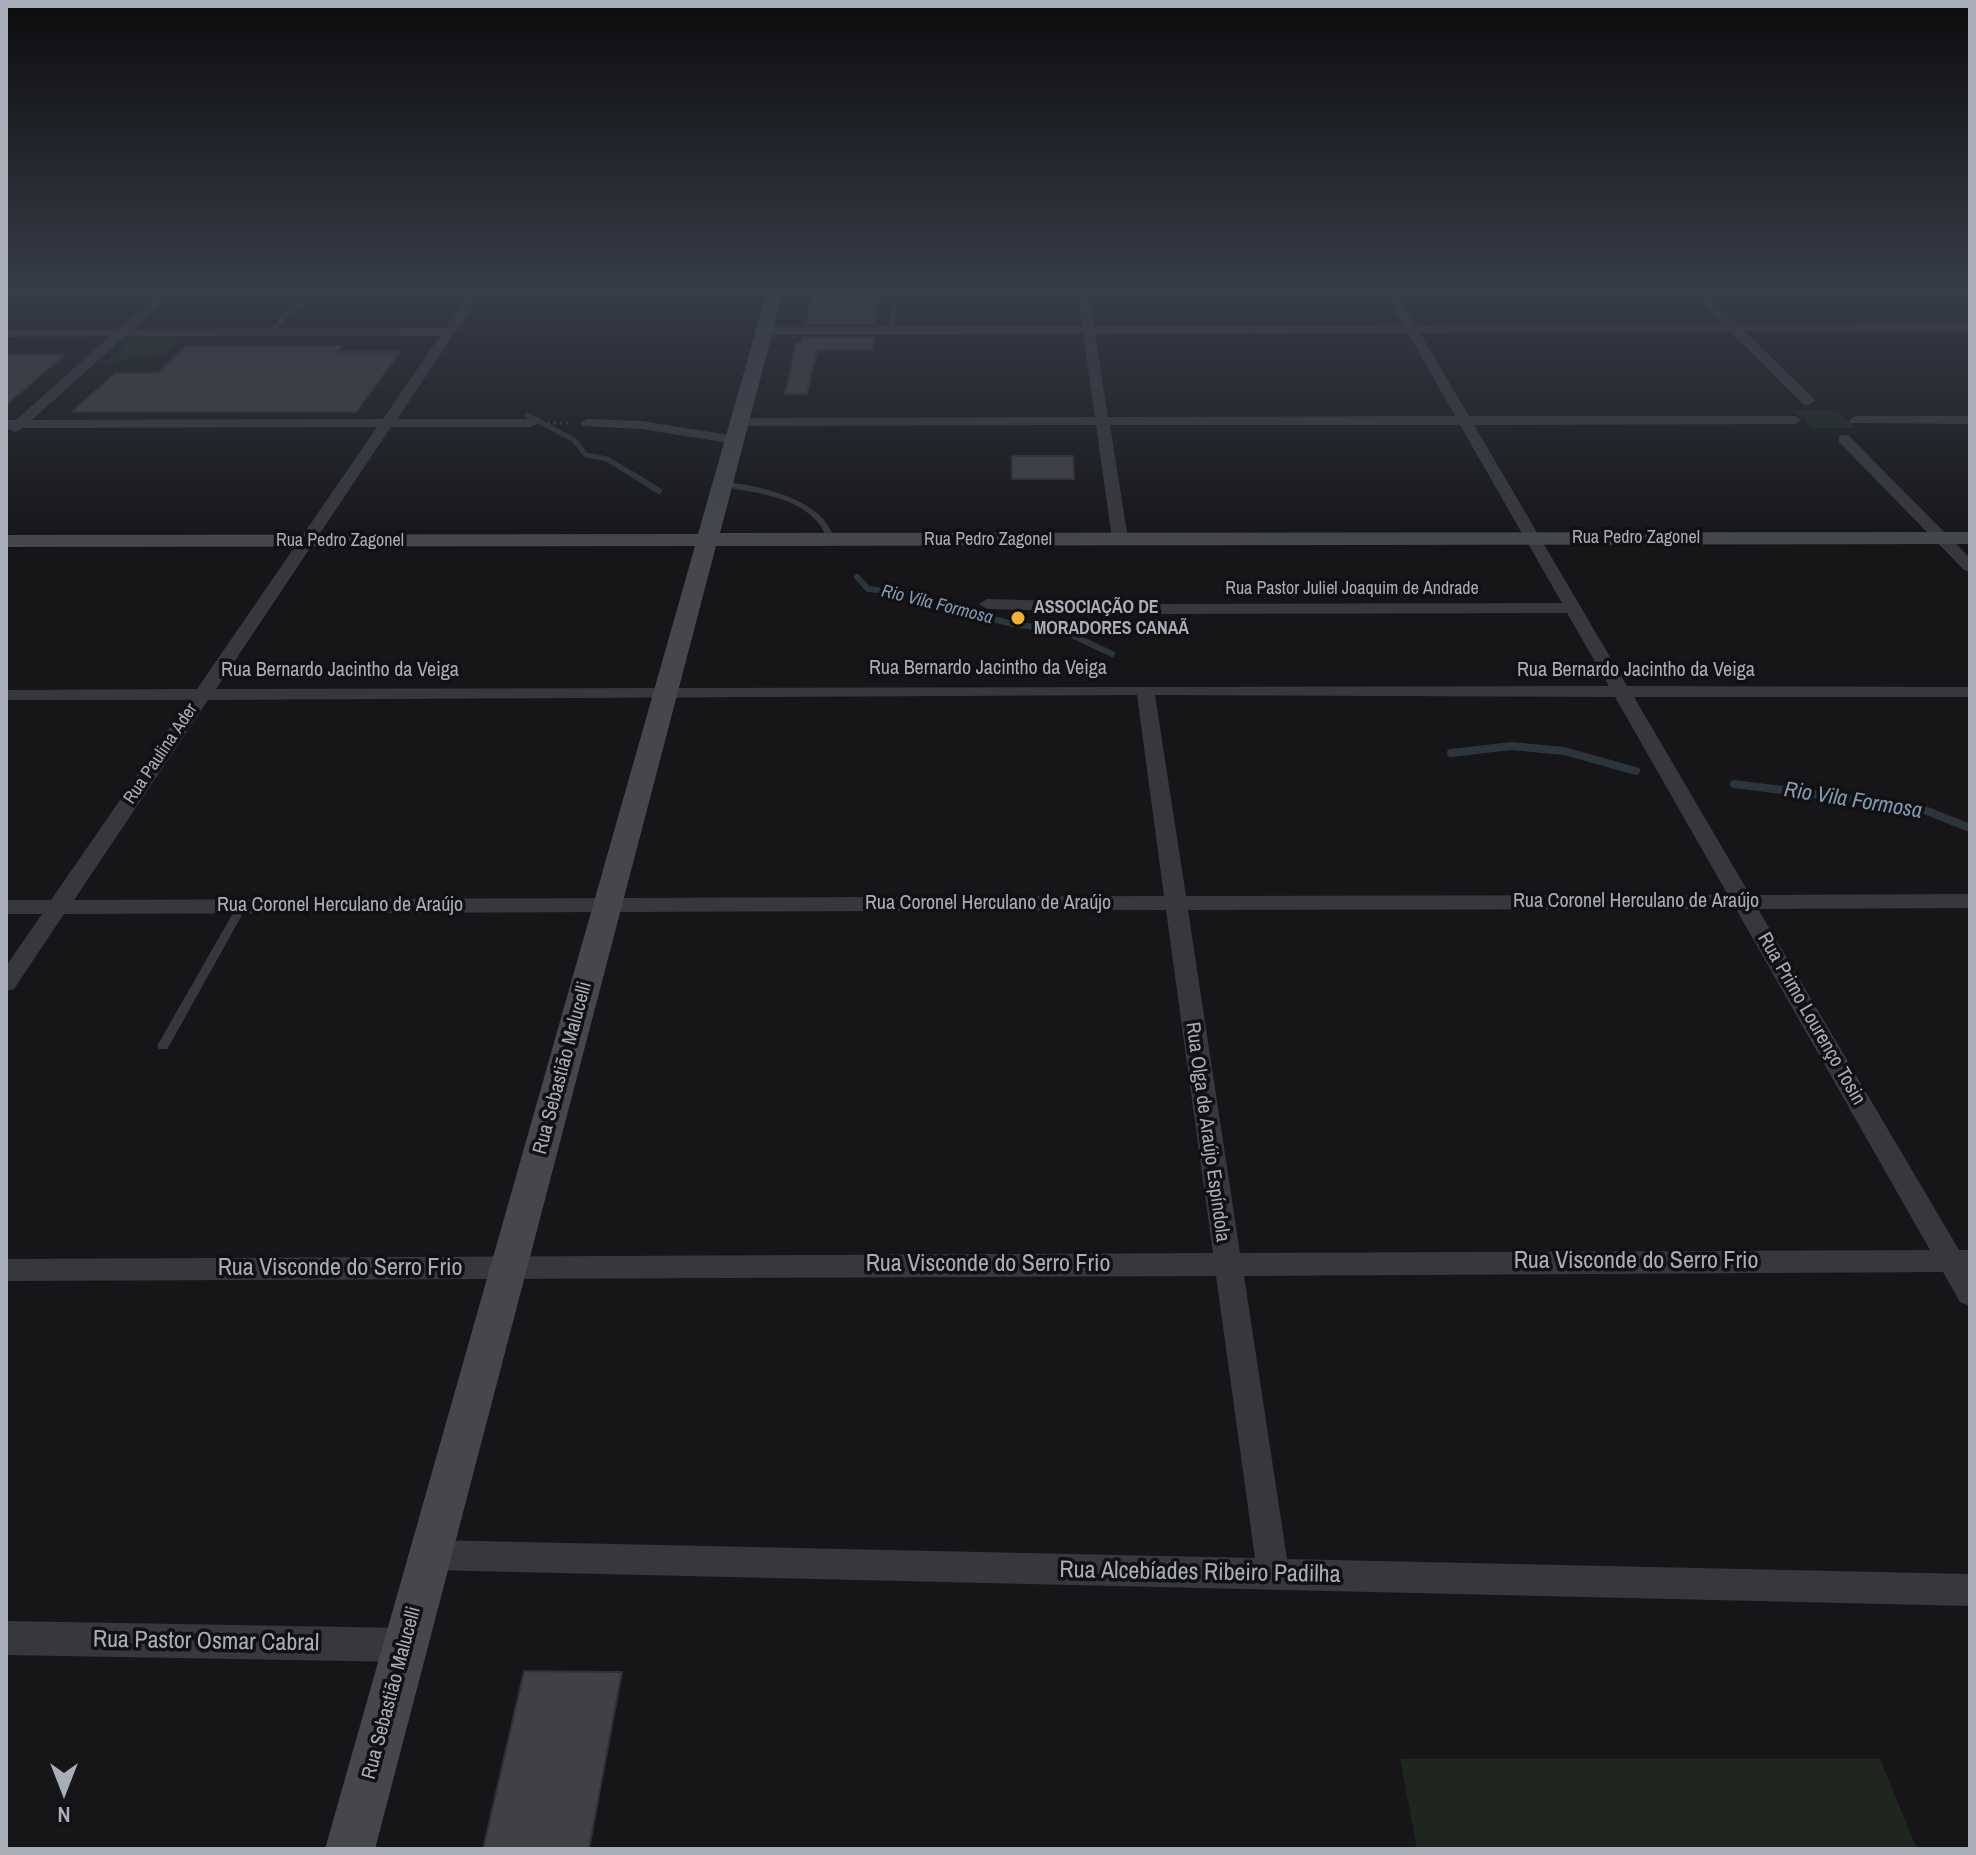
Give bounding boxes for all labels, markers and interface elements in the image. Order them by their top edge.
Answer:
street label: Rua Pedro Zagonel [1572,527,1700,549]
street label: Rua Pedro Zagonel [924,529,1052,551]
street label: Rua Pedro Zagonel [276,530,404,552]
street label: Rua Pastor Juliel Joaquim de Andrade [1225,578,1479,600]
water label: Rio Vila Formosa [879,581,995,629]
place label: ASSOCIAÇÃO DE MORADORES CANAÃ [1034,597,1189,640]
marker: ASSOCIAÇÃO DE MORADORES CANAÃ [1009,609,1027,627]
street label: Rua Bernardo Jacintho da Veiga [869,657,1107,681]
street label: Rua Bernardo Jacintho da Veiga [221,659,459,683]
street label: Rua Bernardo Jacintho da Veiga [1517,659,1755,683]
street label: Rua Paulina Ader [119,700,203,808]
water label: Rio Vila Formosa [1782,777,1924,825]
street label: Rua Coronel Herculano de Araújo [1513,890,1759,914]
street label: Rua Coronel Herculano de Araújo [865,892,1111,916]
street label: Rua Coronel Herculano de Araújo [217,894,463,918]
street label: Rua Primo Lourenço Tosin [1752,929,1870,1109]
street label: Rua Sebastião Malucelli [528,979,598,1157]
street label: Rua Olga de Araújo Espíndola [1180,1021,1234,1243]
street label: Rua Visconde do Serro Frio [1514,1248,1758,1276]
street label: Rua Visconde do Serro Frio [866,1251,1110,1279]
street label: Rua Visconde do Serro Frio [218,1255,462,1283]
street label: Rua Alcebíades Ribeiro Padilha [1059,1556,1341,1590]
street label: Rua Sebastião Malucelli [357,1604,427,1782]
street label: Rua Pastor Osmar Cabral [93,1626,319,1658]
north arrow [24,1751,104,1831]
text: N [57,1800,71,1830]

